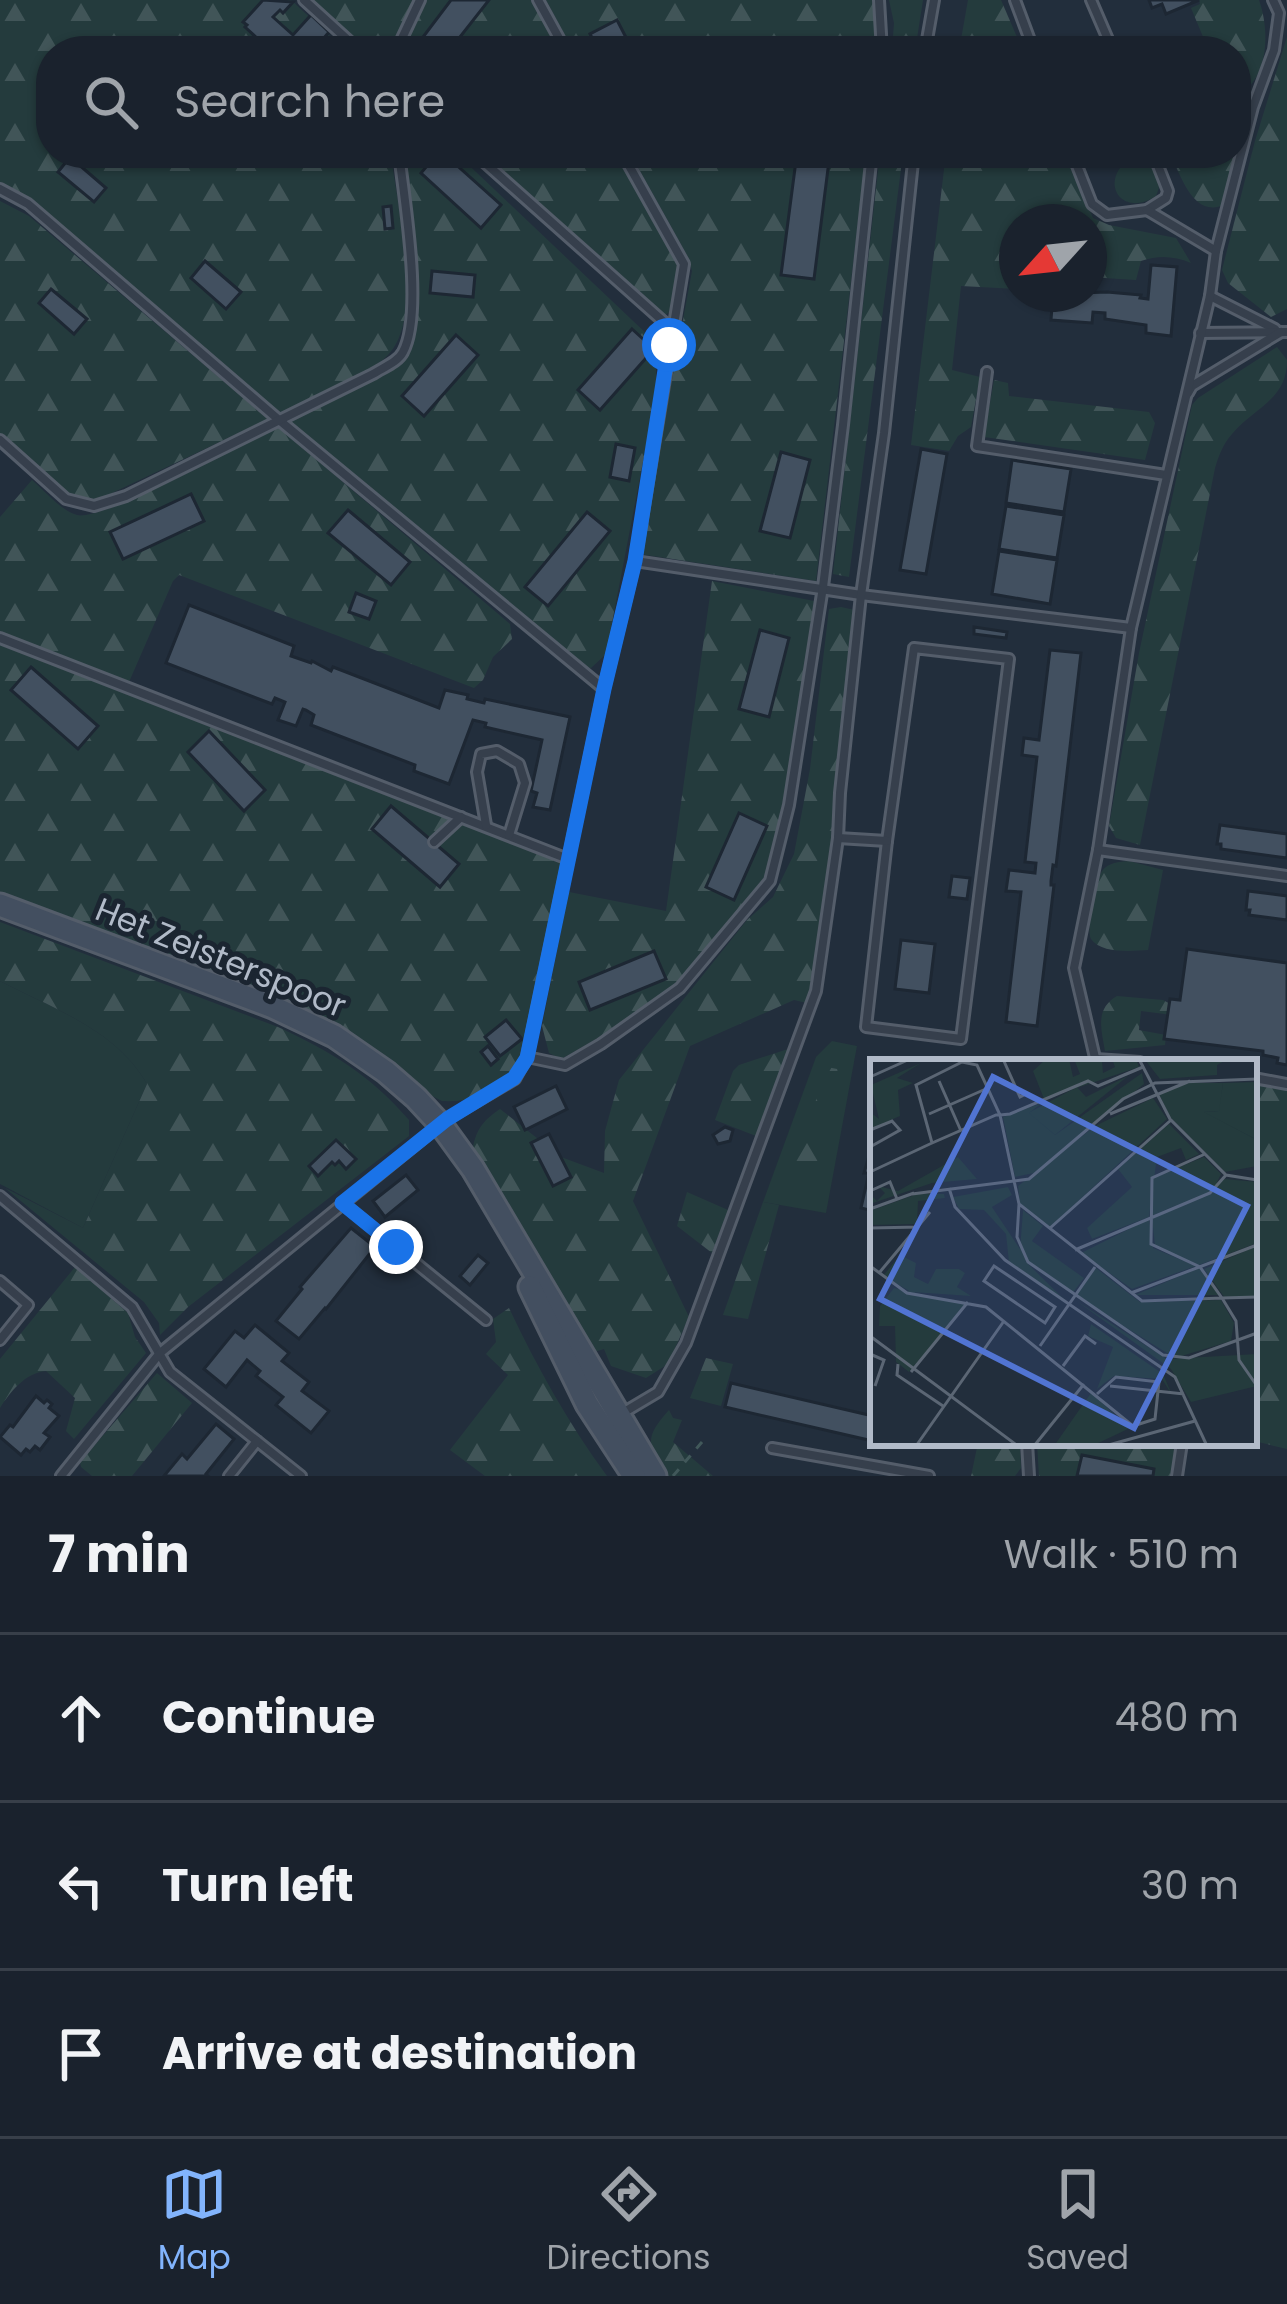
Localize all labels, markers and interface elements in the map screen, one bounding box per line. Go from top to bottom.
search box [36,36,1251,168]
icon: search [78,69,144,135]
text: Search here [174,70,445,133]
north arrow [999,204,1107,312]
route start [642,318,696,372]
street label: Het Zeisterspoor [88,886,353,1029]
inset map [870,1059,1257,1446]
route end [369,1220,423,1274]
text: 7 min [48,1518,190,1590]
text: Walk · 510 m [1004,1527,1239,1582]
icon: ahead [48,1685,114,1751]
text: Continue [162,1686,375,1749]
text: 480 m [1115,1690,1239,1745]
icon: left [48,1853,114,1919]
text: Turn left [162,1854,354,1917]
text: 30 m [1141,1858,1239,1913]
icon: arrive [48,2021,114,2087]
text: Arrive at destination [162,2022,637,2085]
tab: Map [158,2161,231,2283]
tab: Directions [547,2161,710,2283]
tab: Saved [1026,2161,1129,2283]

